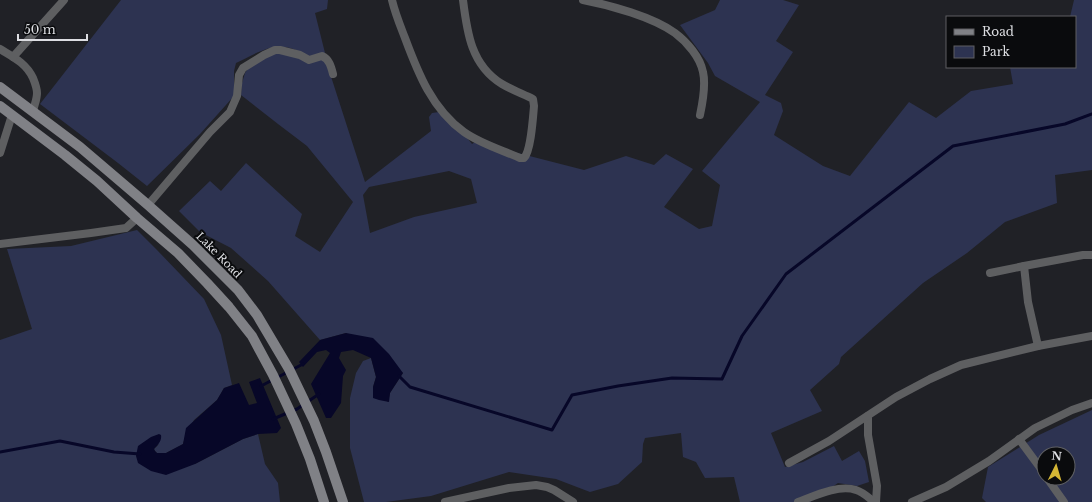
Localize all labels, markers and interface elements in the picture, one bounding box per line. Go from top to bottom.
scale bar [18,16,87,42]
legend [946,16,1076,68]
text: 50 m [24,22,56,37]
text: Road [982,24,1014,39]
text: Park [982,44,1010,59]
street label: Lake Road [193,229,245,281]
north arrow [1036,446,1076,486]
text: N [1051,449,1063,464]

